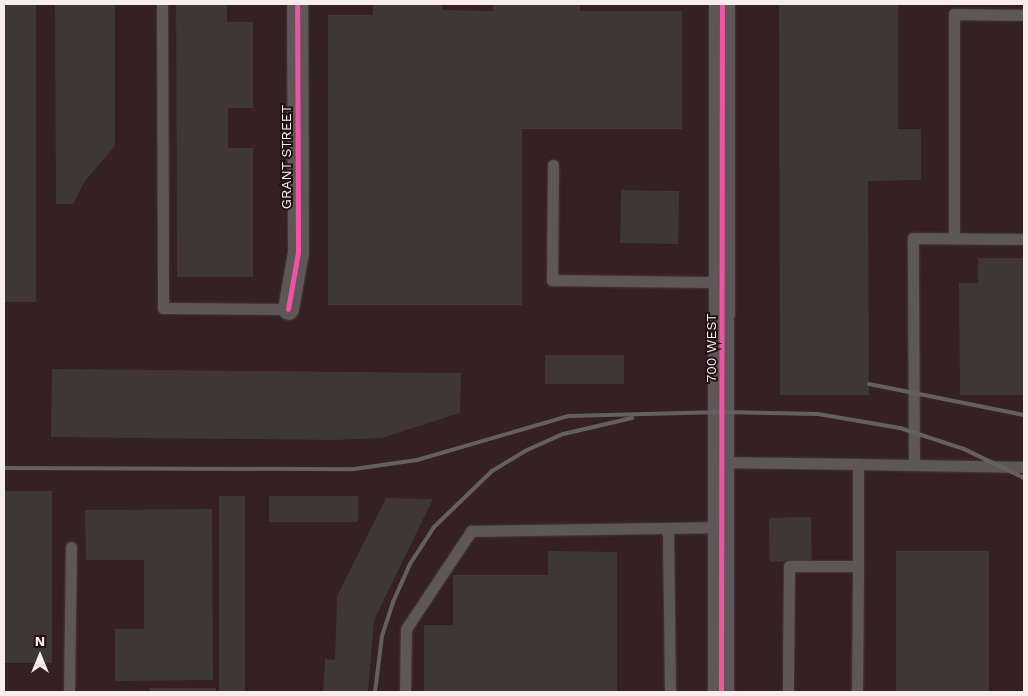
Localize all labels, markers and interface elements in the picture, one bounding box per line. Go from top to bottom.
street label: GRANT STREET [278,105,294,209]
street label: 700 WEST [703,313,719,383]
north arrow [15,631,65,681]
text: N [35,633,45,649]

